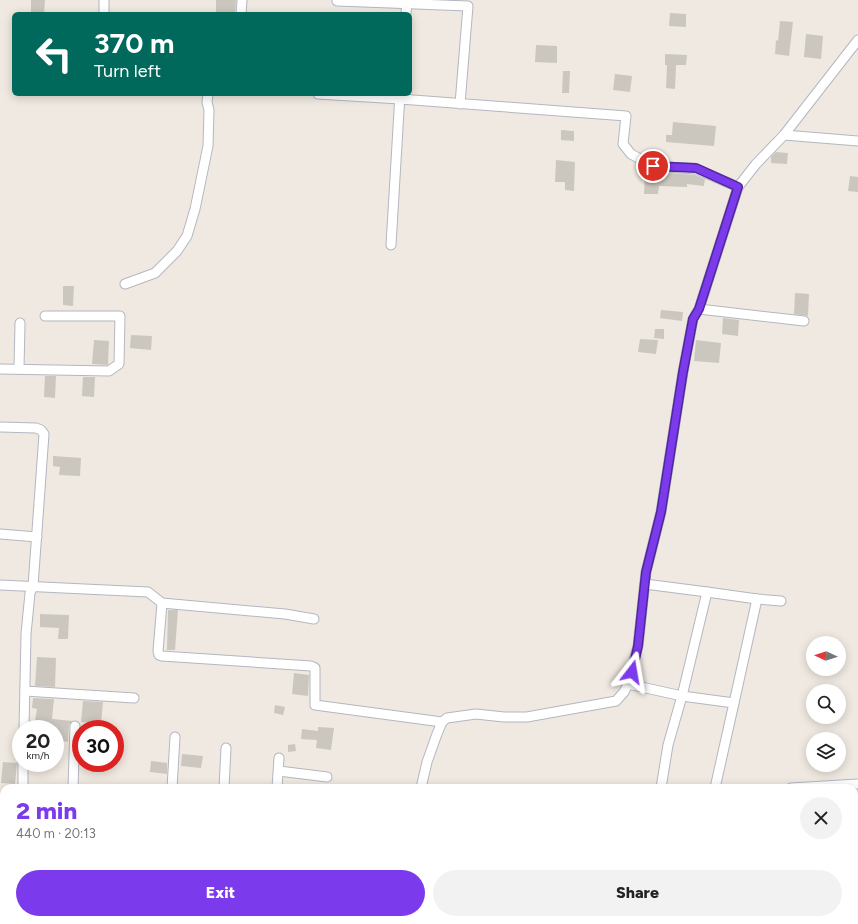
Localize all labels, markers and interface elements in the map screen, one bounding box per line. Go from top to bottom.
text: 370 m [94,26,174,60]
icon: left [28,28,80,80]
text: Turn left [94,60,161,82]
pin [636,149,670,183]
icon: arrive [642,155,664,177]
north arrow [806,636,846,676]
map controls [806,636,846,772]
position arrow [611,651,653,693]
button: search [806,684,846,724]
speed limit sign: 30 [72,720,124,772]
text: 20 [26,729,50,753]
button: layers [806,732,846,772]
text: km/h [27,749,49,762]
text: 2 min [16,796,77,825]
button: close [800,797,842,839]
text: 440 m · 20:13 [16,826,96,841]
button: Exit [16,870,425,916]
button: Share [433,870,842,916]

